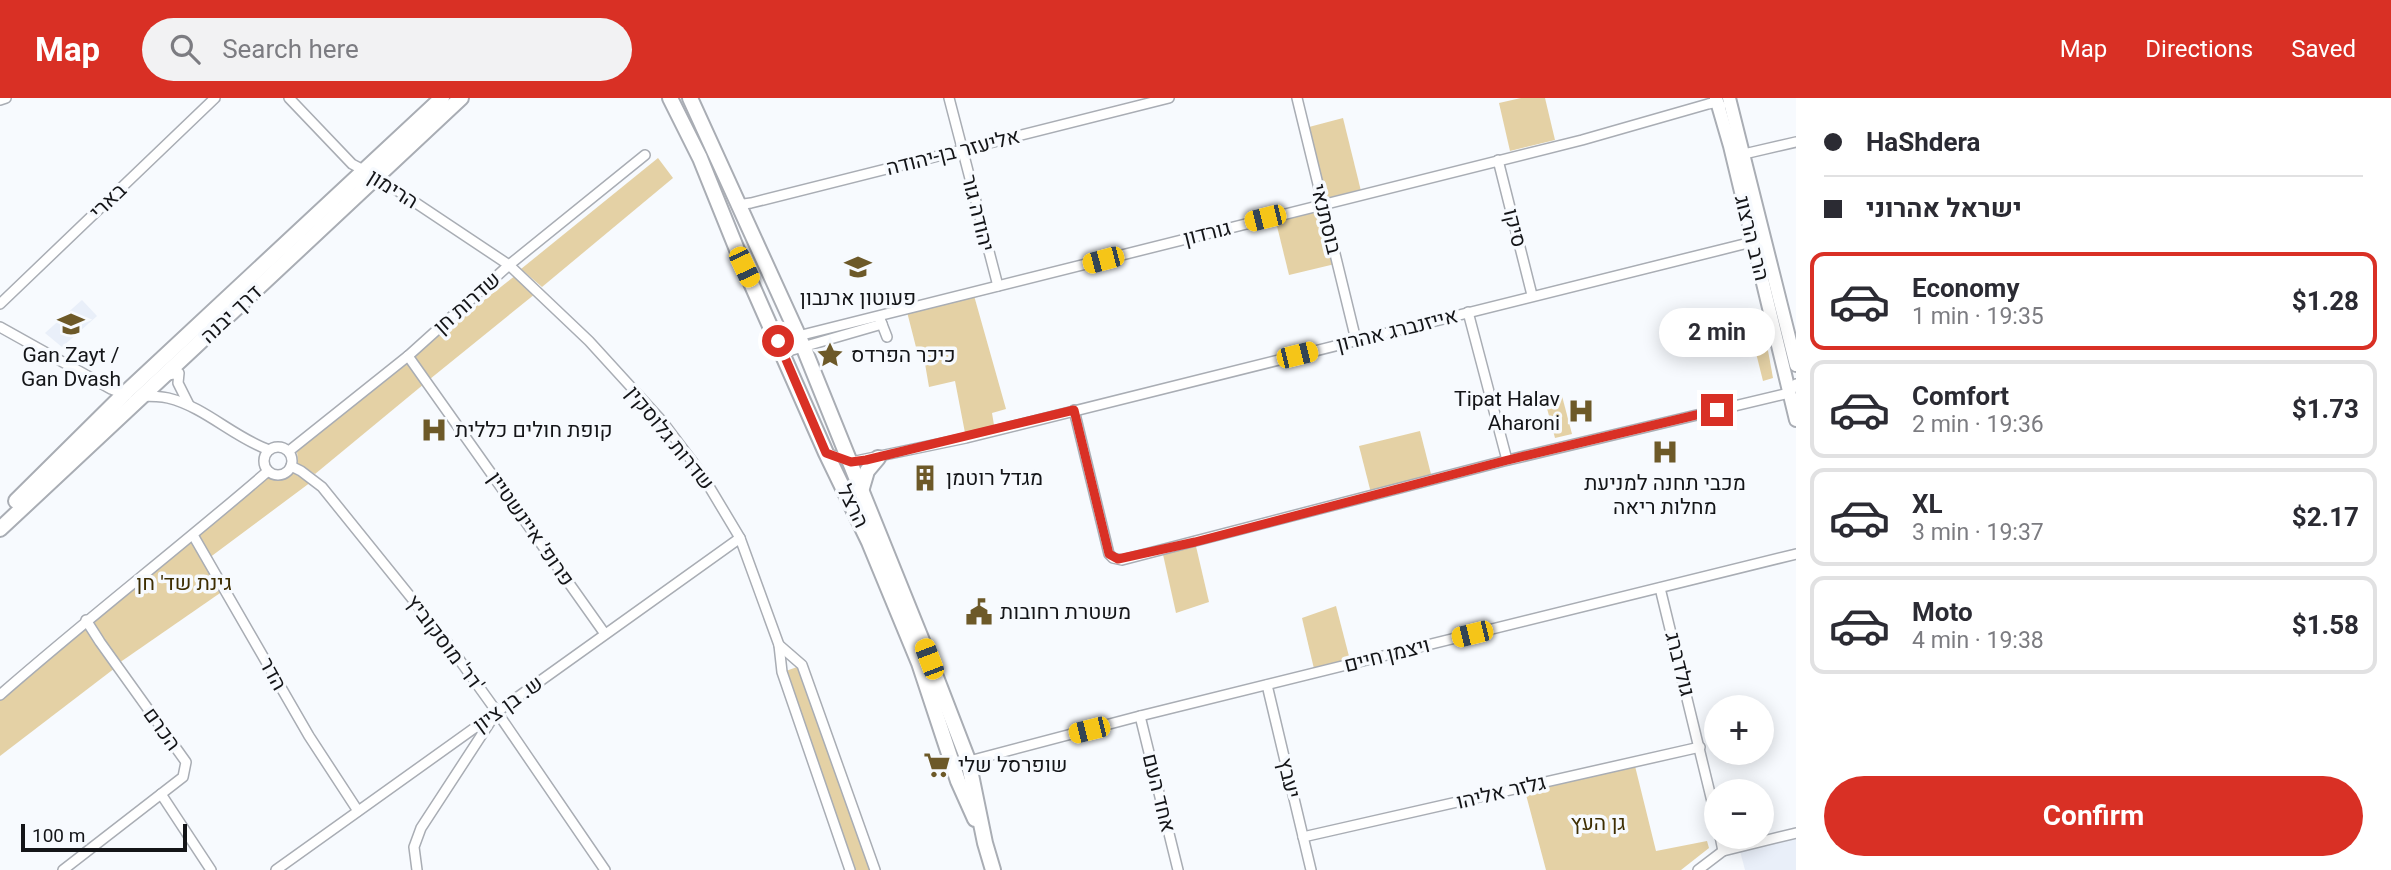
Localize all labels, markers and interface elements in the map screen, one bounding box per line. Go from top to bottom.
search box [142,18,632,81]
text: Map [35,30,100,69]
icon: search [166,30,204,68]
text: Search here [222,34,359,64]
text: Map [2060,35,2107,63]
text: Directions [2145,35,2253,63]
text: Saved [2291,35,2356,63]
street label: אליעזר בן-יהודה [884,124,1022,180]
text: HaShdera [1866,127,1981,157]
street label: הרימון [364,164,422,214]
street label: יהודה גור [957,172,999,254]
street label: בארי [85,178,131,224]
street label: בוסתנאי [1306,182,1346,256]
street label: הרב הרצוג [1730,193,1774,283]
text: ישראל אהרוני [1866,193,2022,223]
car [1243,203,1288,233]
street label: סיקו [1499,206,1531,250]
street label: גורדון [1181,216,1233,250]
car [726,244,763,290]
car [1080,244,1127,276]
school or university icon: פעוטון ארנבון [843,252,873,282]
street label: שדרות חן [429,267,505,339]
icon: car [1828,270,1891,333]
text: Economy [1912,273,2019,303]
street label: דרך יבנה [196,280,266,348]
place label: פעוטון ארנבון [800,286,916,310]
text: $1.28 [2292,286,2359,316]
street label: אייזנברג אהרון [1334,303,1460,357]
text: 1 min · 19:35 [1912,303,2044,330]
callout: 2 min [1659,308,1775,358]
school or university icon: Gan Zayt / Gan Dvash [56,309,86,339]
text: 2 min [1688,319,1746,346]
route start [762,325,794,357]
place icon: כיכר הפרדס [815,340,845,370]
car [1275,340,1320,370]
place label: Gan Zayt / Gan Dvash [21,343,121,391]
place label: כיכר הפרדס [851,343,956,367]
icon: car [1828,378,1891,441]
street label: שדרות גלוסקין [621,381,719,495]
text: Comfort [1912,381,2009,411]
place label: Tipat Halav Aharoni [1454,387,1560,435]
route end [1701,394,1733,426]
text: $1.73 [2292,394,2359,424]
hospital icon: Tipat Halav Aharoni [1566,396,1596,426]
text: 2 min · 19:36 [1912,411,2044,438]
hospital icon: קופת חולים כללית [419,415,449,445]
place label: קופת חולים כללית [455,418,613,442]
hospital icon: מכבי תחנה למניעת מחלות ריאה [1650,437,1680,467]
building icon: מגדל רוטמן [910,463,940,493]
place label: מגדל רוטמן [946,466,1043,490]
street label: פרופ׳ איינשטיין [483,467,579,591]
place label: מכבי תחנה למניעת מחלות ריאה [1584,471,1746,519]
street label: הרצל [832,481,874,531]
icon: car [1828,486,1891,549]
text: XL [1912,489,1943,519]
text: $2.17 [2292,502,2359,532]
text: 3 min · 19:37 [1912,519,2044,546]
park label: גינת שד' חן [136,571,232,595]
street label: דר' מוסקוביץ' [401,590,489,696]
icon: car [1828,594,1891,657]
public building icon: משטרת רחובות [964,597,994,627]
text: Moto [1912,597,1973,627]
place label: משטרת רחובות [1000,600,1131,624]
text: $1.58 [2292,610,2359,640]
car [1450,619,1495,649]
text: 4 min · 19:38 [1912,627,2044,654]
street label: גולדברג [1660,629,1700,699]
street label: ויצמן חיים [1342,633,1432,677]
car [912,636,947,682]
street label: הדר [254,653,292,695]
street label: ש. בן ציון [469,671,547,737]
map controls [1704,695,1774,849]
button: + [1704,695,1774,765]
street label: הכרם [138,703,186,755]
car [1067,715,1112,745]
supermarket icon: שופרסל שלי [922,750,952,780]
street label: אחד העם [1138,751,1180,835]
place label: שופרסל שלי [958,753,1068,777]
street label: יעבץ [1273,755,1305,801]
street label: גלזר אליהו [1454,770,1548,814]
button: Confirm [1824,776,2363,856]
button: − [1704,779,1774,849]
park label: גן העץ [1570,811,1626,835]
scale bar [21,821,187,853]
text: 100 m [32,824,85,847]

